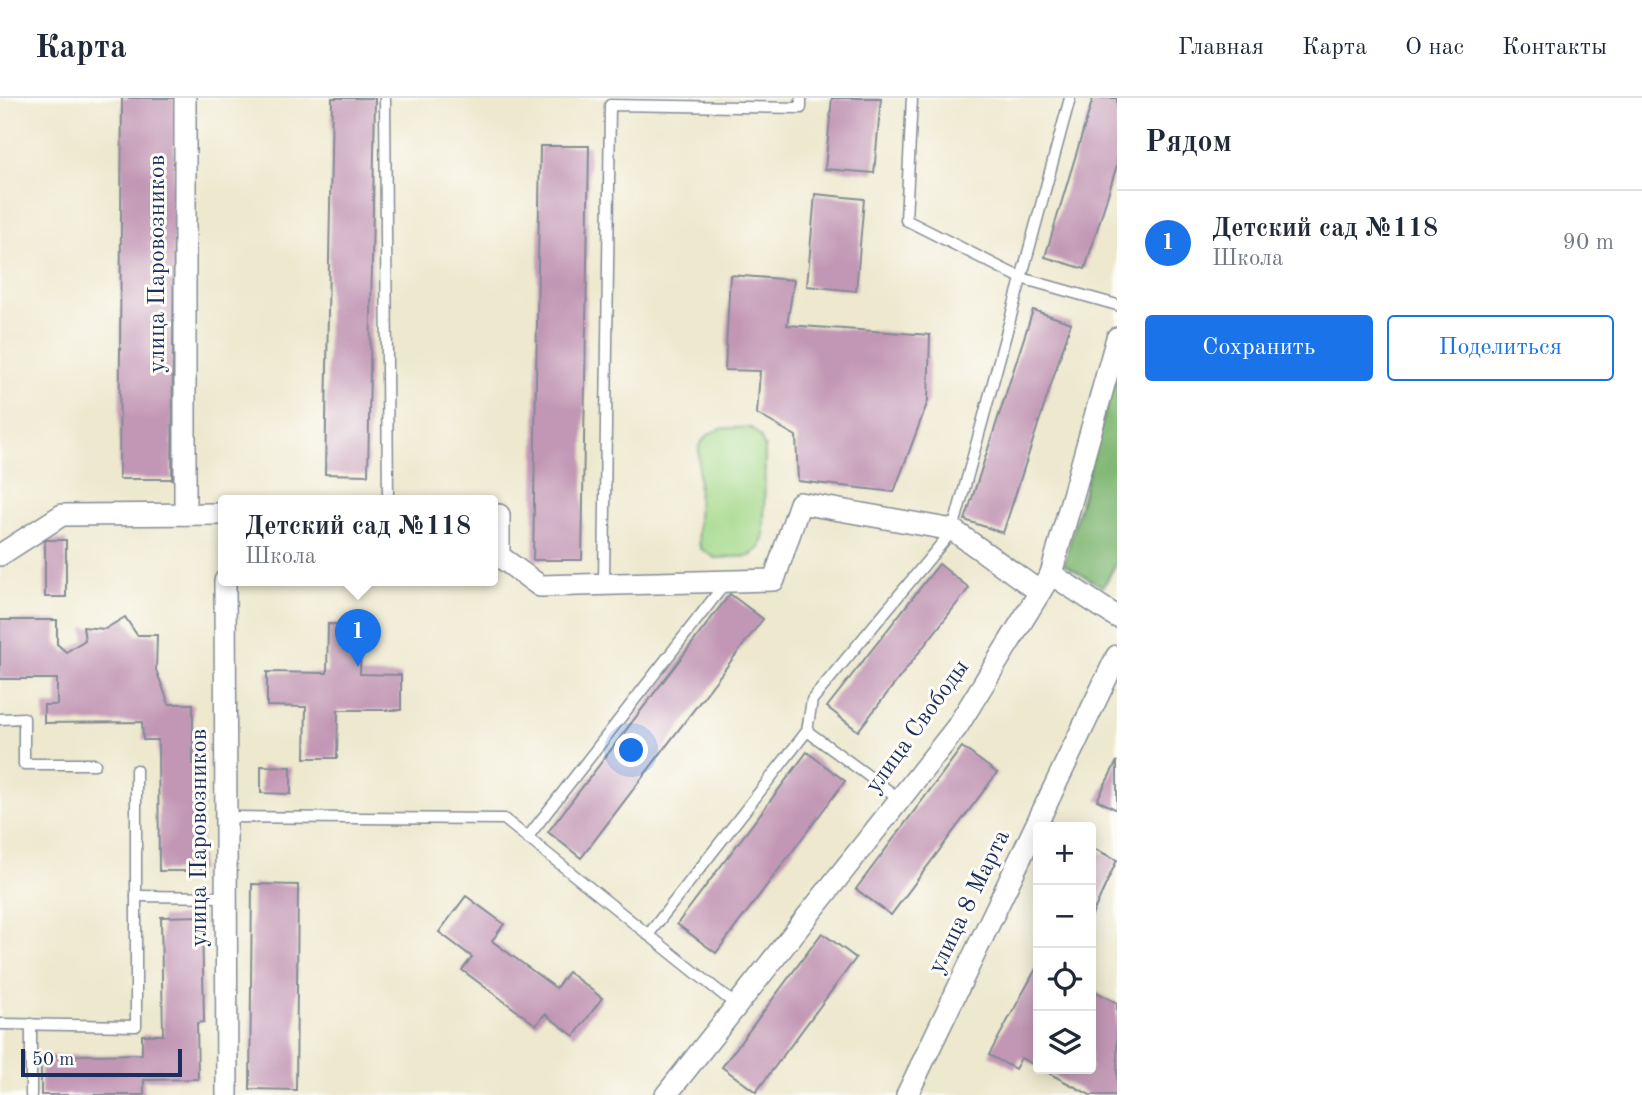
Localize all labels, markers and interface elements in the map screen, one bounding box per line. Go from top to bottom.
text: Карта [35,32,127,65]
text: Главная [1178,36,1264,60]
text: Карта [1302,36,1367,60]
text: О нас [1405,36,1464,60]
text: Контакты [1502,36,1607,60]
text: Рядом [1145,128,1232,158]
street label: улица Паровозников [146,155,170,373]
text: Детский сад №118 [1212,216,1438,242]
text: 1 [1161,231,1175,254]
text: 90 m [1563,231,1614,254]
text: Школа [1212,247,1283,270]
button: Сохранить [1145,315,1373,381]
button: Поделиться [1387,315,1614,381]
popup [218,495,498,586]
text: Детский сад №118 [245,514,471,540]
text: Школа [245,545,316,568]
pin: 1 [335,609,381,667]
street label: улица Свободы [862,656,974,798]
street label: улица Паровозников [188,729,212,947]
your location [614,733,648,767]
map controls [1033,822,1096,1074]
button: + [1033,822,1096,885]
street label: улица 8 Марта [925,826,1015,978]
button: − [1033,885,1096,948]
button: locate [1033,948,1096,1011]
button: layers [1033,1011,1096,1074]
scale bar [21,1046,182,1078]
text: 50 m [32,1051,74,1070]

